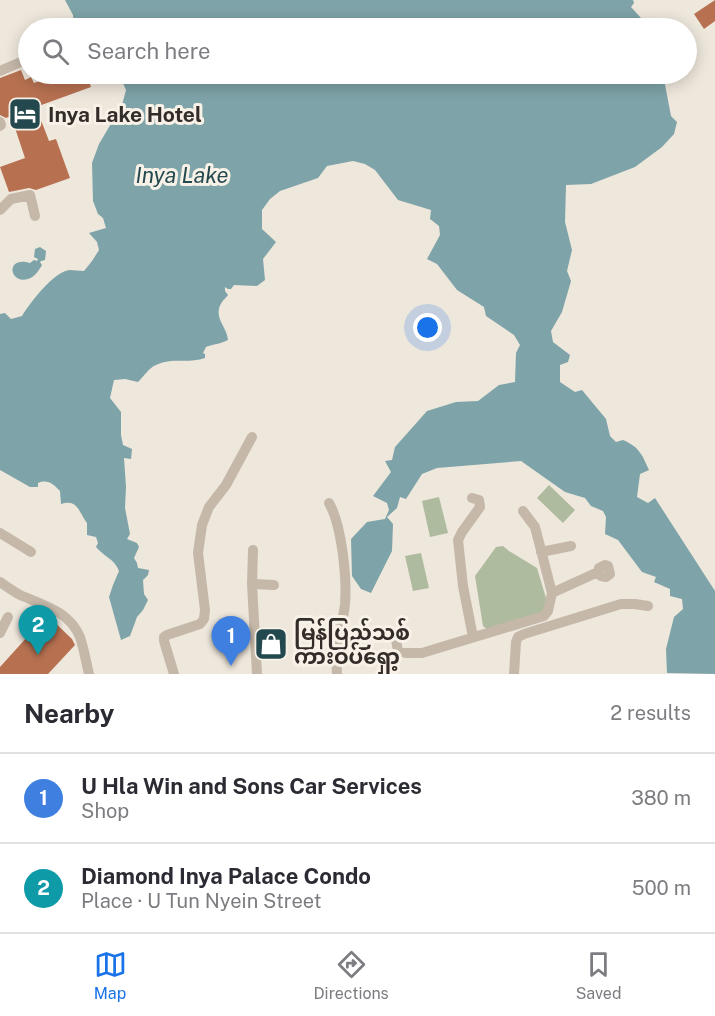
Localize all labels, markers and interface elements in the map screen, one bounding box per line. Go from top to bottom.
search box [18,18,697,84]
icon: search [39,35,72,68]
text: Search here [87,38,211,64]
hotel icon: Inya Lake Hotel [7,96,43,132]
place label: Inya Lake Hotel [48,102,202,127]
water label: Inya Lake [135,162,229,188]
your location [413,313,442,342]
pin: 2 [18,606,57,655]
pin: 1 [212,616,250,666]
place label: မြန်ပြည်သစ် ကားဝပ်ရှော့ [294,617,410,674]
shop icon: မြန်ပြည်သစ် ကားဝပ်ရှော့ [253,626,289,662]
text: Nearby [24,698,114,729]
text: 2 results [610,701,691,725]
text: U Hla Win and Sons Car Services [81,773,422,799]
text: 1 [39,786,48,810]
text: 380 m [631,786,691,810]
text: Shop [81,799,129,823]
text: Diamond Inya Palace Condo [81,863,371,889]
text: 2 [37,876,50,900]
text: 500 m [632,876,691,900]
text: Place · U Tun Nyein Street [81,889,322,913]
tab: Map [94,948,127,1003]
tab: Directions [314,948,389,1003]
tab: Saved [576,948,621,1003]

